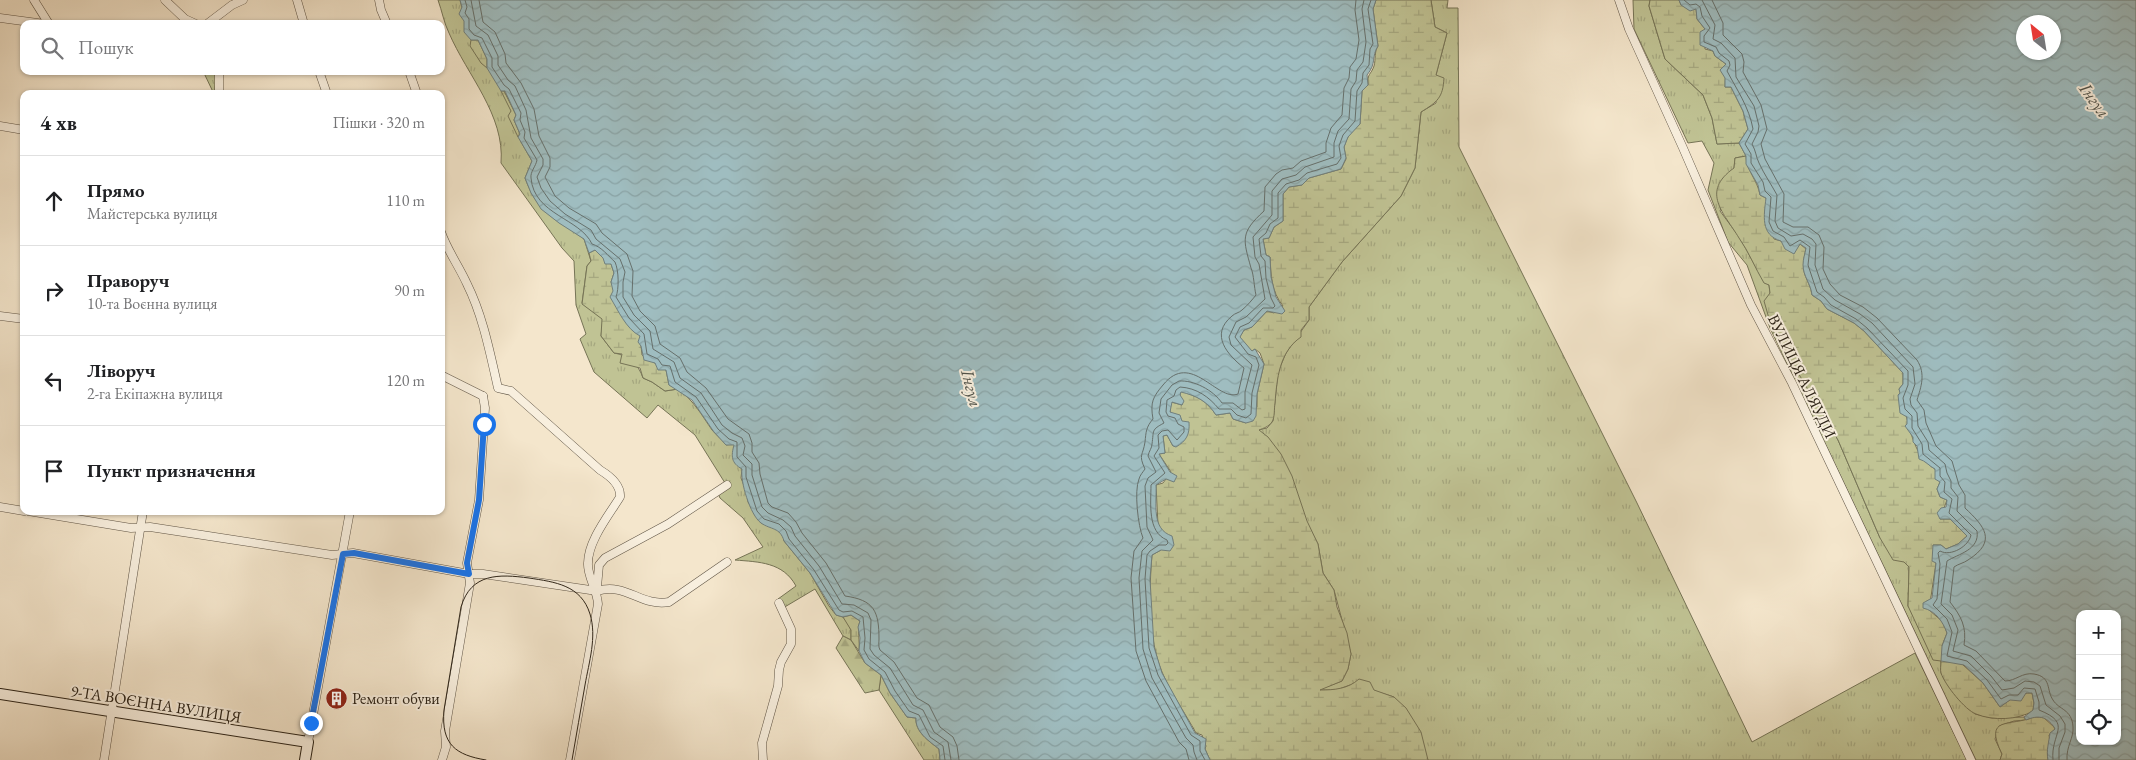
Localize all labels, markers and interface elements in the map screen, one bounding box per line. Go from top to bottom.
north arrow [2016,15,2061,60]
search box [20,20,445,75]
icon: search [38,34,66,62]
text: Пошук [78,35,134,60]
water label: Інгул [2073,77,2115,123]
text: 4 хв [40,109,77,136]
text: Пішки · 320 m [332,112,425,133]
text: Прямо [87,178,145,203]
icon: ahead [40,187,68,215]
text: 110 m [386,190,425,211]
text: Майстерська вулиця [87,203,218,224]
text: Праворуч [87,268,169,293]
icon: right [40,277,68,305]
text: 90 m [394,280,425,301]
text: 10-та Воєнна вулиця [87,293,217,314]
street label: ВУЛИЦЯ АЛЯУДИ [1763,311,1841,441]
text: Ліворуч [87,358,155,383]
water label: Інгул [955,366,988,409]
icon: left [40,367,68,395]
text: 120 m [386,370,425,391]
text: 2-га Екіпажна вулиця [87,383,223,404]
route start [473,413,496,436]
icon: arrive [40,457,68,485]
text: Пункт призначення [87,458,256,483]
map controls [2076,610,2121,745]
button: + [2076,610,2121,655]
button: − [2076,655,2121,700]
street label: 9-ТА ВОЄННА ВУЛИЦЯ [69,680,243,728]
building icon: Ремонт обуви [324,686,348,710]
place label: Ремонт обуви [352,688,440,709]
button: locate [2076,700,2121,745]
route end [300,712,323,735]

